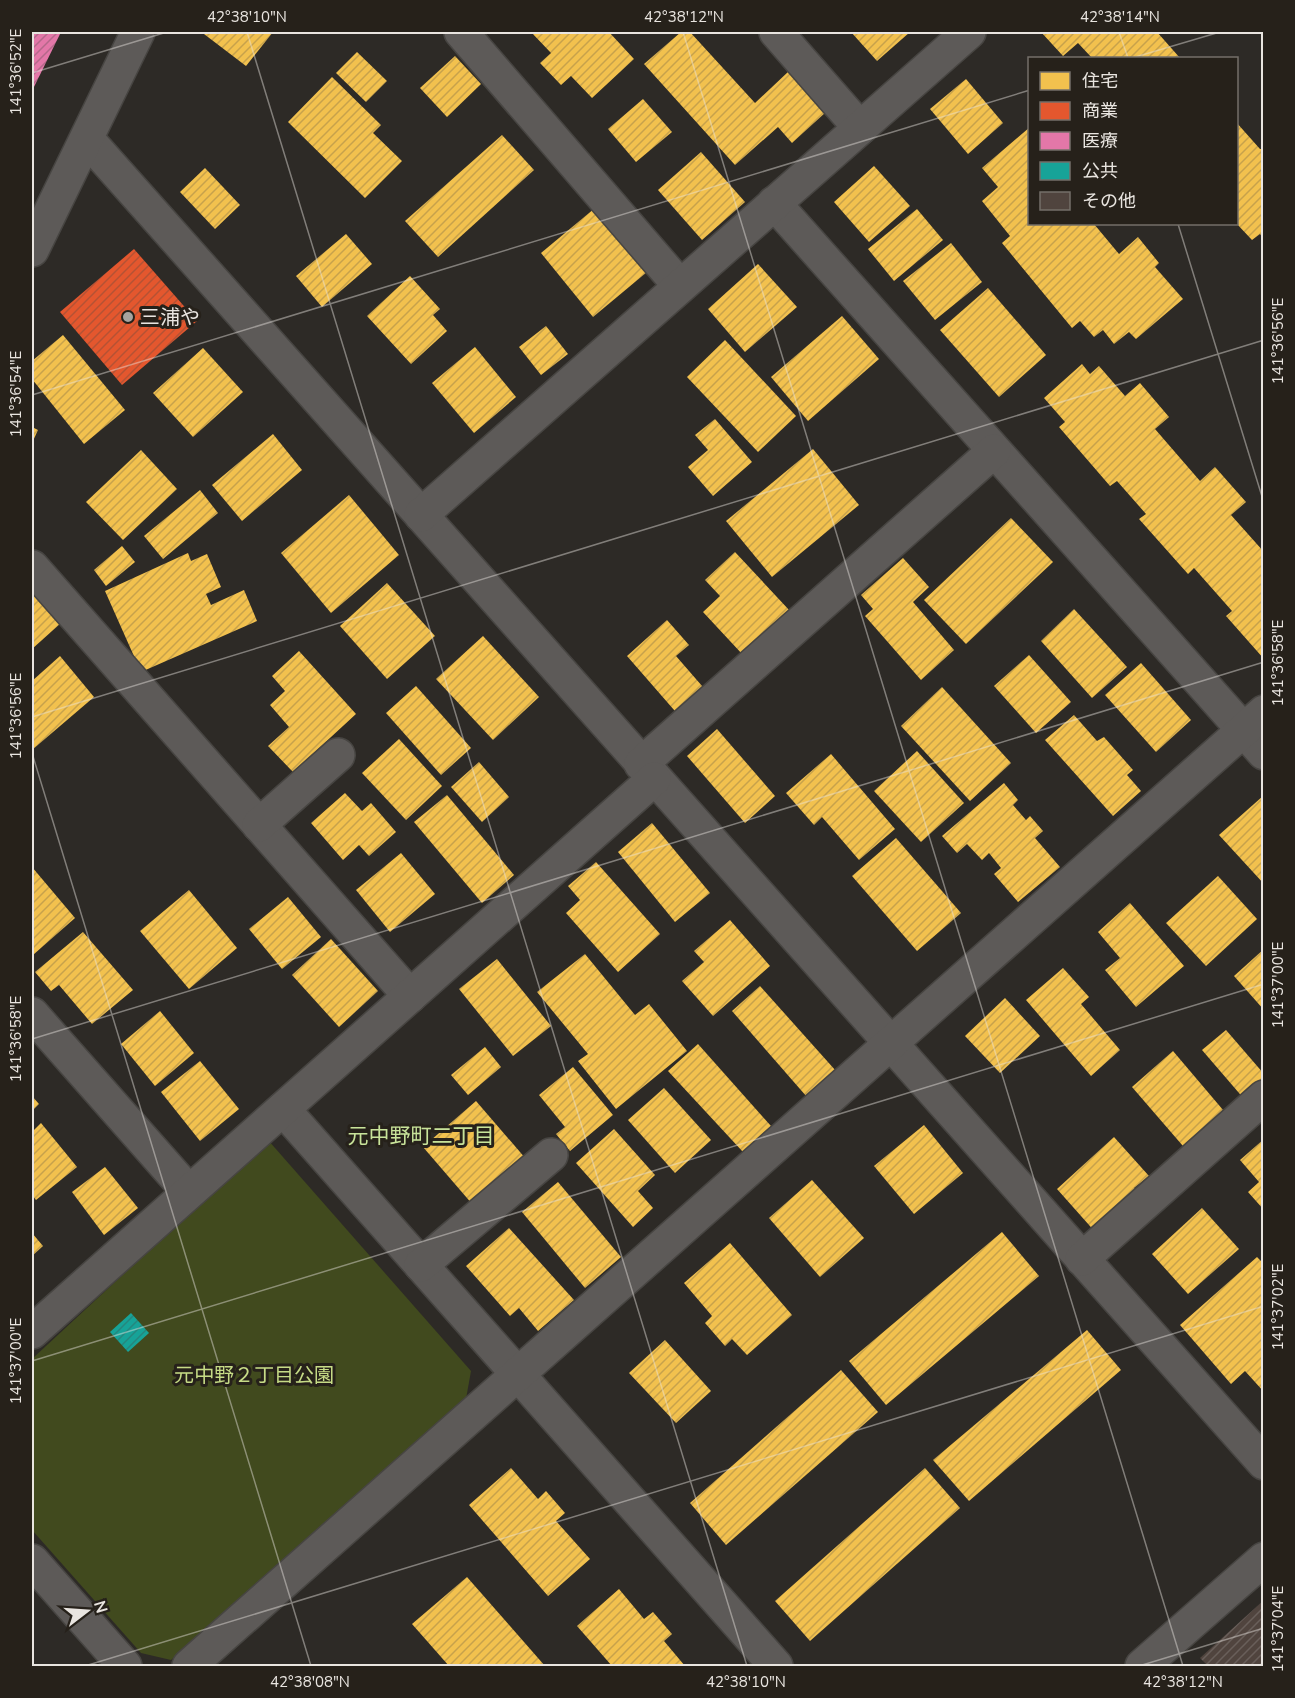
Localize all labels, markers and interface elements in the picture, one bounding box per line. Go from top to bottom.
text: 42°38'10"N [207,7,287,27]
text: 42°38'12"N [644,7,724,27]
text: 42°38'14"N [1080,7,1160,27]
text: 141°36'52"E [6,29,26,115]
legend [1028,57,1238,225]
text: 住宅 [1082,69,1118,93]
text: 商業 [1082,99,1118,123]
text: 医療 [1082,129,1118,153]
text: 公共 [1082,159,1118,183]
text: その他 [1082,189,1136,213]
text: 141°36'56"E [1268,298,1288,384]
place label: 三浦や [140,304,200,331]
marker: 三浦や [121,310,135,324]
text: 141°36'54"E [6,351,26,437]
text: 141°36'58"E [1268,620,1288,706]
text: 141°36'56"E [6,673,26,759]
text: 141°37'00"E [1268,942,1288,1028]
text: 141°36'58"E [6,996,26,1082]
district label: 元中野町二丁目 [348,1122,495,1150]
text: 141°37'02"E [1268,1264,1288,1350]
text: 141°37'00"E [6,1318,26,1404]
park label: 元中野２丁目公園 [174,1362,334,1389]
north arrow [57,1581,117,1641]
text: 141°37'04"E [1268,1586,1288,1672]
text: N [88,1598,113,1616]
text: 42°38'08"N [270,1672,350,1692]
text: 42°38'10"N [706,1672,786,1692]
text: 42°38'12"N [1143,1672,1223,1692]

